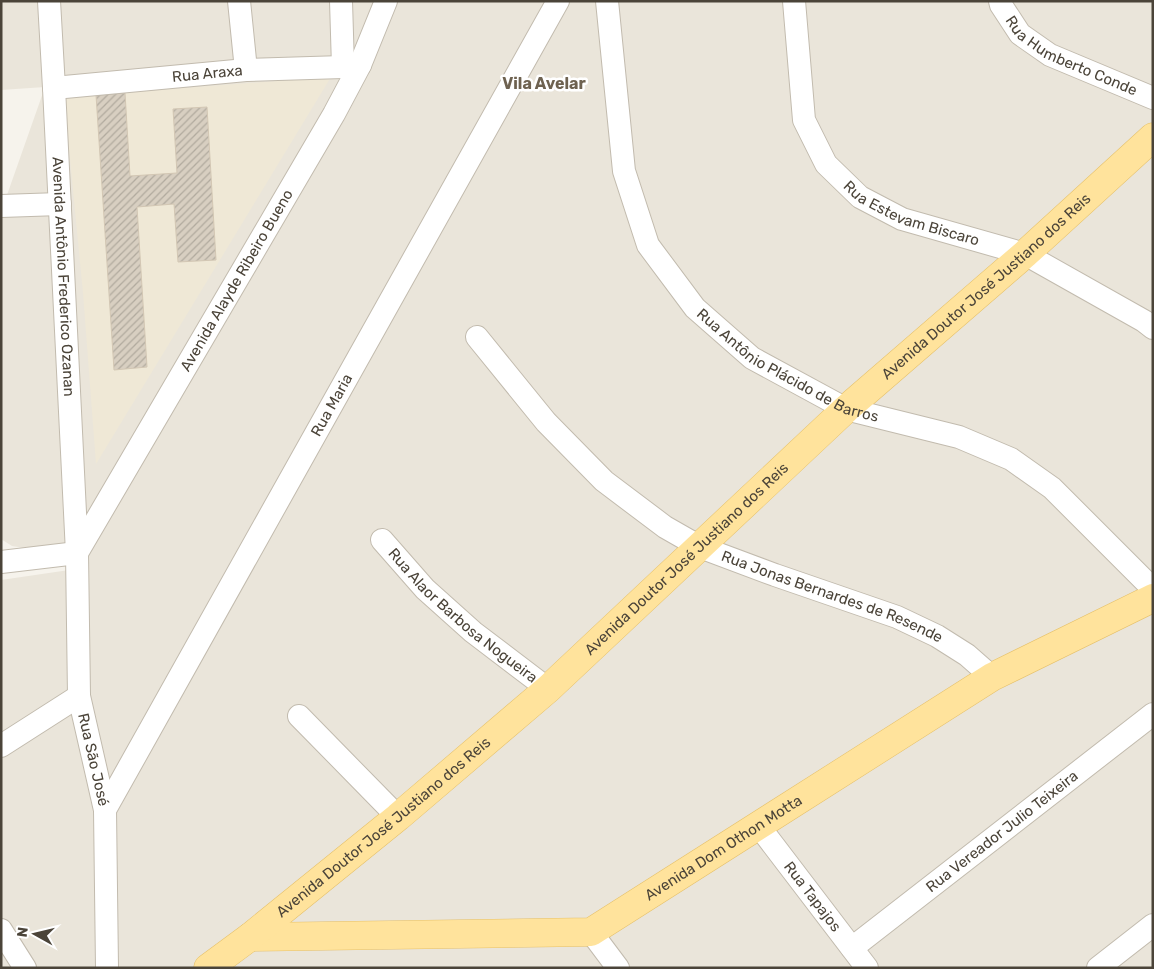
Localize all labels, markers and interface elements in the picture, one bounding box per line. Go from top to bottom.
street label: Rua Humberto Conde [1002,12,1140,99]
street label: Rua Araxa [171,61,243,86]
district label: Vila Avelar [502,74,586,93]
street label: Avenida Antônio Frederico Ozanan [48,156,78,397]
street label: Rua Estevam Biscaro [840,177,981,250]
street label: Avenida Alayde Ribeiro Bueno [176,186,297,374]
street label: Avenida Doutor José Justiano dos Reis [878,189,1095,383]
street label: Rua Antônio Plácido de Barros [693,305,881,426]
street label: Rua Maria [307,371,356,439]
street label: Avenida Doutor José Justiano dos Reis [581,459,792,659]
street label: Rua Alaor Barbosa Nogueira [384,544,541,687]
street label: Rua Jonas Bernardes de Resende [719,547,946,646]
street label: Rua São José [74,711,113,808]
street label: Avenida Doutor José Justiano dos Reis [273,733,494,921]
street label: Rua Vereador Julio Teixeira [922,767,1082,896]
street label: Avenida Dom Othon Motta [642,791,805,904]
street label: Rua Tapajos [780,858,845,936]
north arrow [10,909,60,959]
text: N [14,926,32,938]

